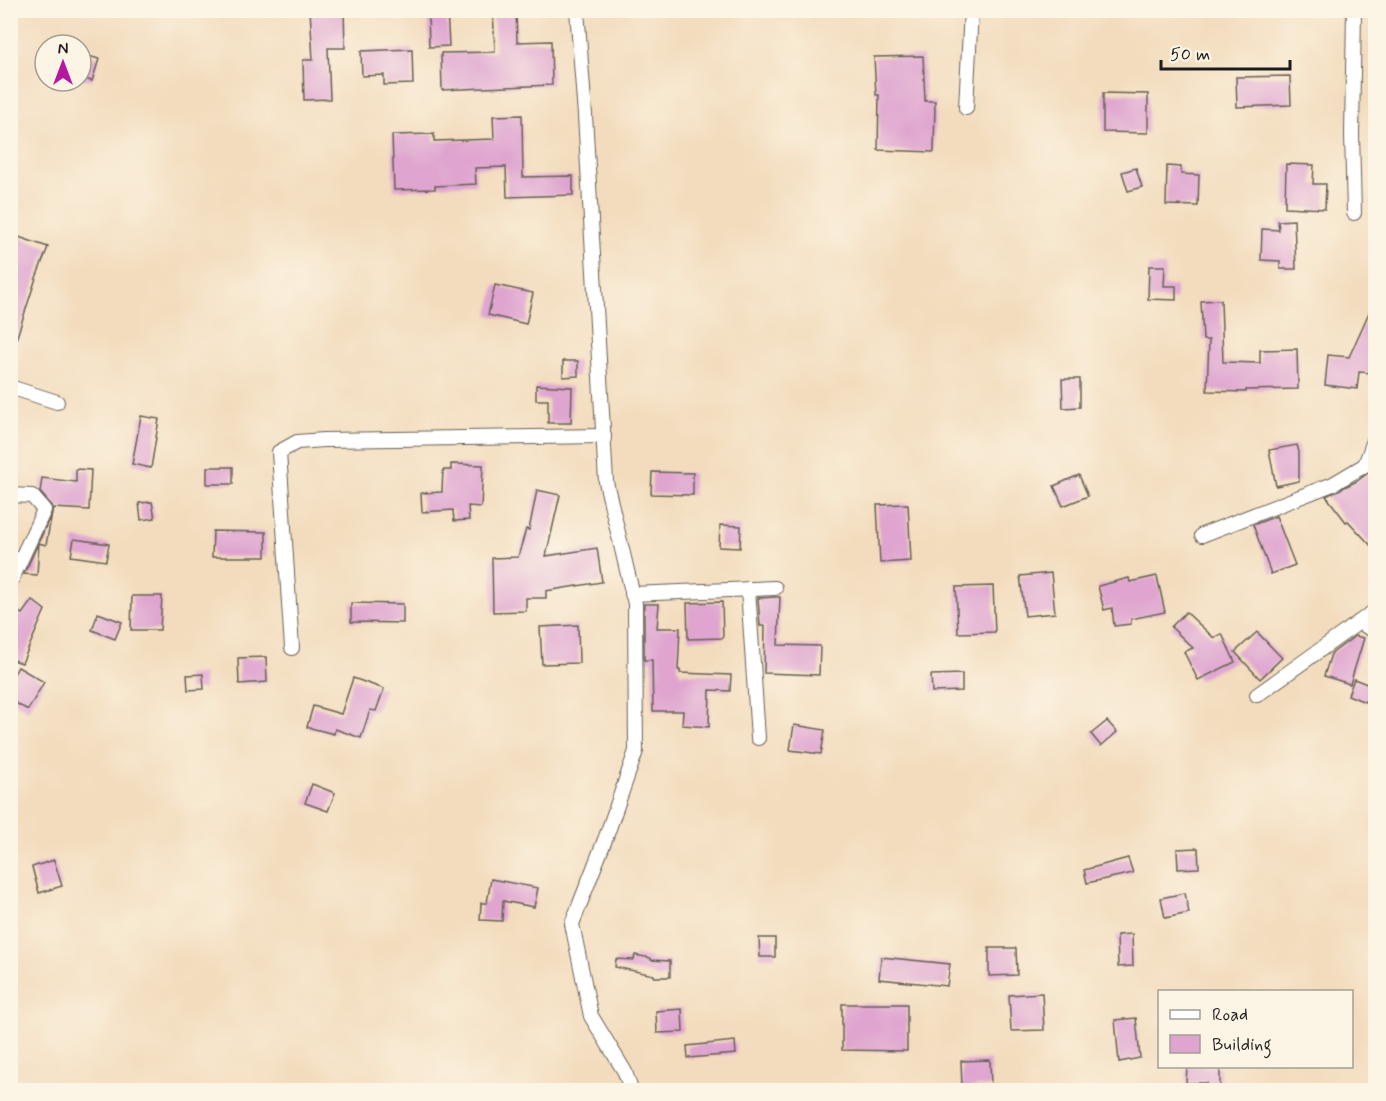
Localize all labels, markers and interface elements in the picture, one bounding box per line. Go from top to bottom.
north arrow [33,33,93,93]
scale bar [1161,33,1290,71]
text: N [58,39,68,60]
text: 50 m [1170,43,1210,67]
legend [1158,990,1353,1068]
text: Road [1212,1003,1248,1027]
text: Building [1212,1033,1272,1059]

